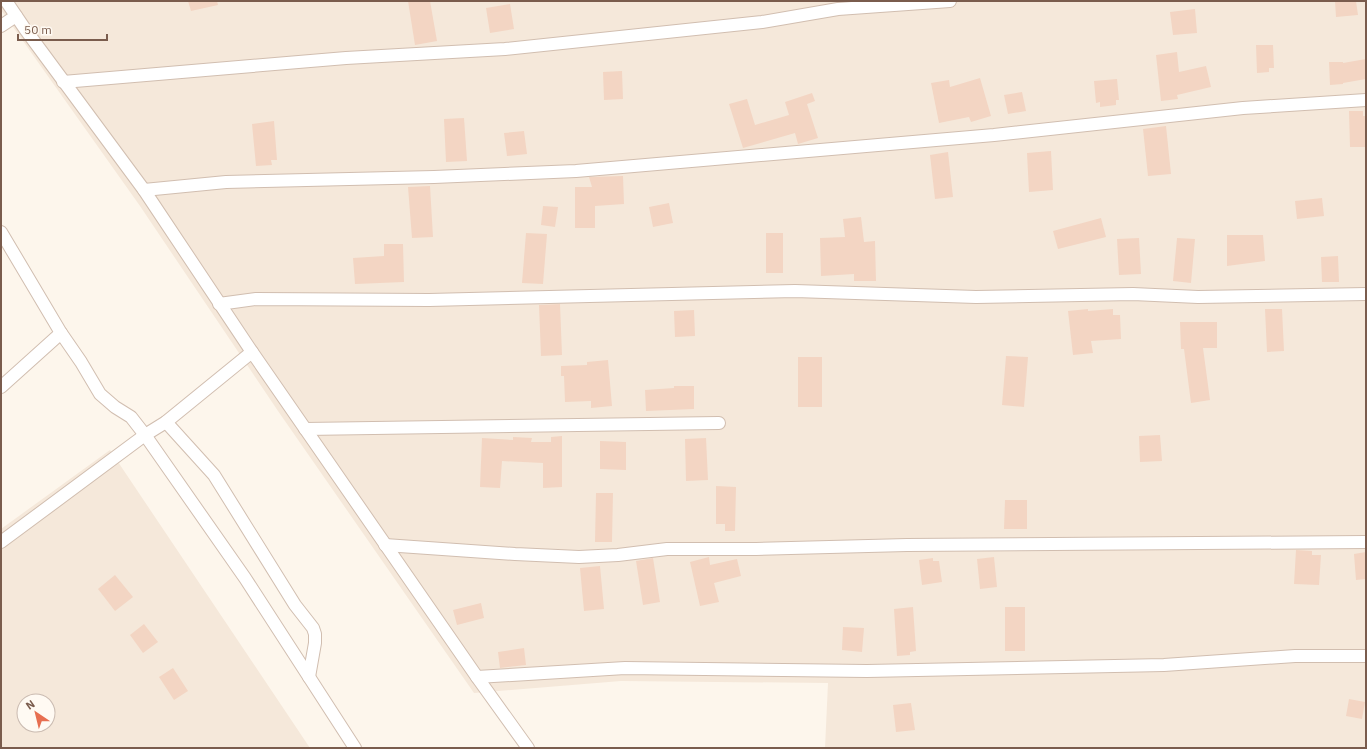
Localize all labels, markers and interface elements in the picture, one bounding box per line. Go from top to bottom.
scale bar [18,16,107,42]
text: 50 m [24,22,52,37]
north arrow [16,693,56,733]
text: N [23,697,38,713]

